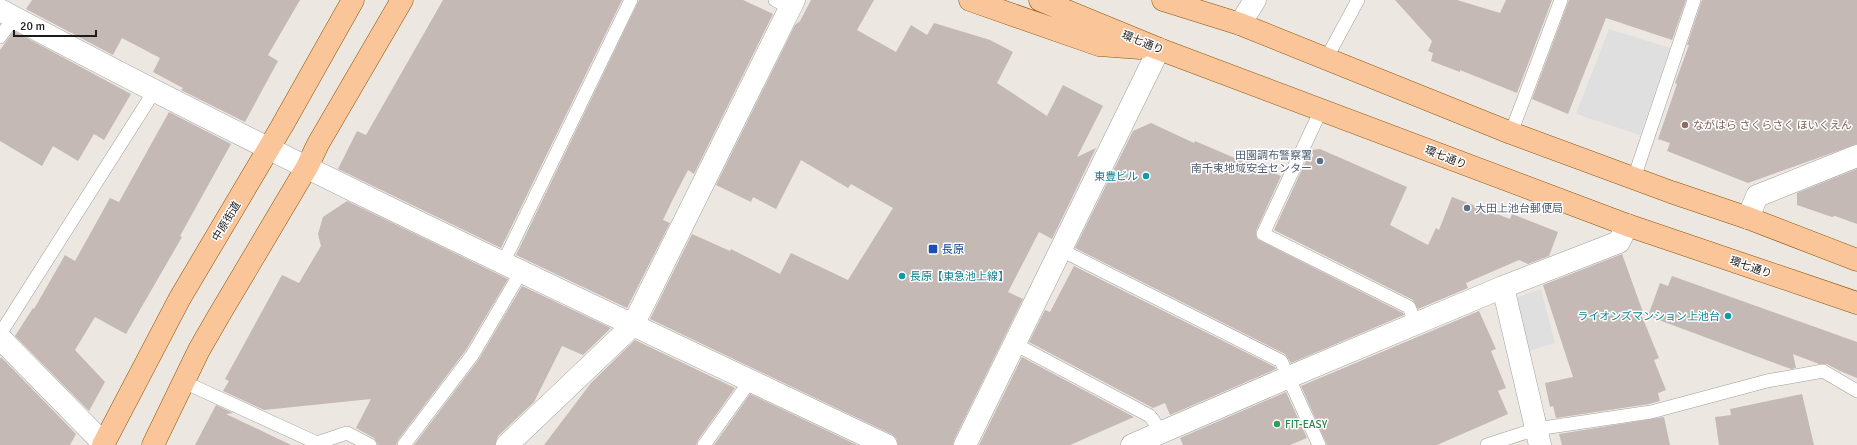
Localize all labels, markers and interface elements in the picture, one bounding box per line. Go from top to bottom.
scale bar [14,12,96,38]
text: 20 m [20,19,45,34]
street label: 環七通り [1120,28,1166,57]
place label: ながはら さくらさく ほいくえん [1693,119,1852,132]
marker: ながはら さくらさく ほいくえん [1680,120,1690,130]
street label: 環七通り [1423,144,1469,171]
place label: 田園調布警察署 南千束地域安全センター [1191,149,1312,175]
marker: 田園調布警察署 南千束地域安全センター [1315,156,1325,166]
place label: 東豊ビル [1094,170,1138,183]
marker: 東豊ビル [1141,171,1151,181]
street label: 中原街道 [210,199,243,243]
place label: 大田上池台郵便局 [1475,202,1563,215]
marker: 大田上池台郵便局 [1462,203,1472,213]
marker: 長原 [927,243,939,255]
place label: 長原 [942,243,964,256]
street label: 環七通り [1728,254,1774,281]
place label: 長原【東急池上線】 [910,270,1009,283]
marker: 長原【東急池上線】 [897,271,907,281]
place label: ライオンズマンション上池台 [1577,310,1720,323]
marker: ライオンズマンション上池台 [1723,311,1733,321]
place label: FIT-EASY [1285,418,1328,431]
marker: FIT-EASY [1272,419,1282,429]

